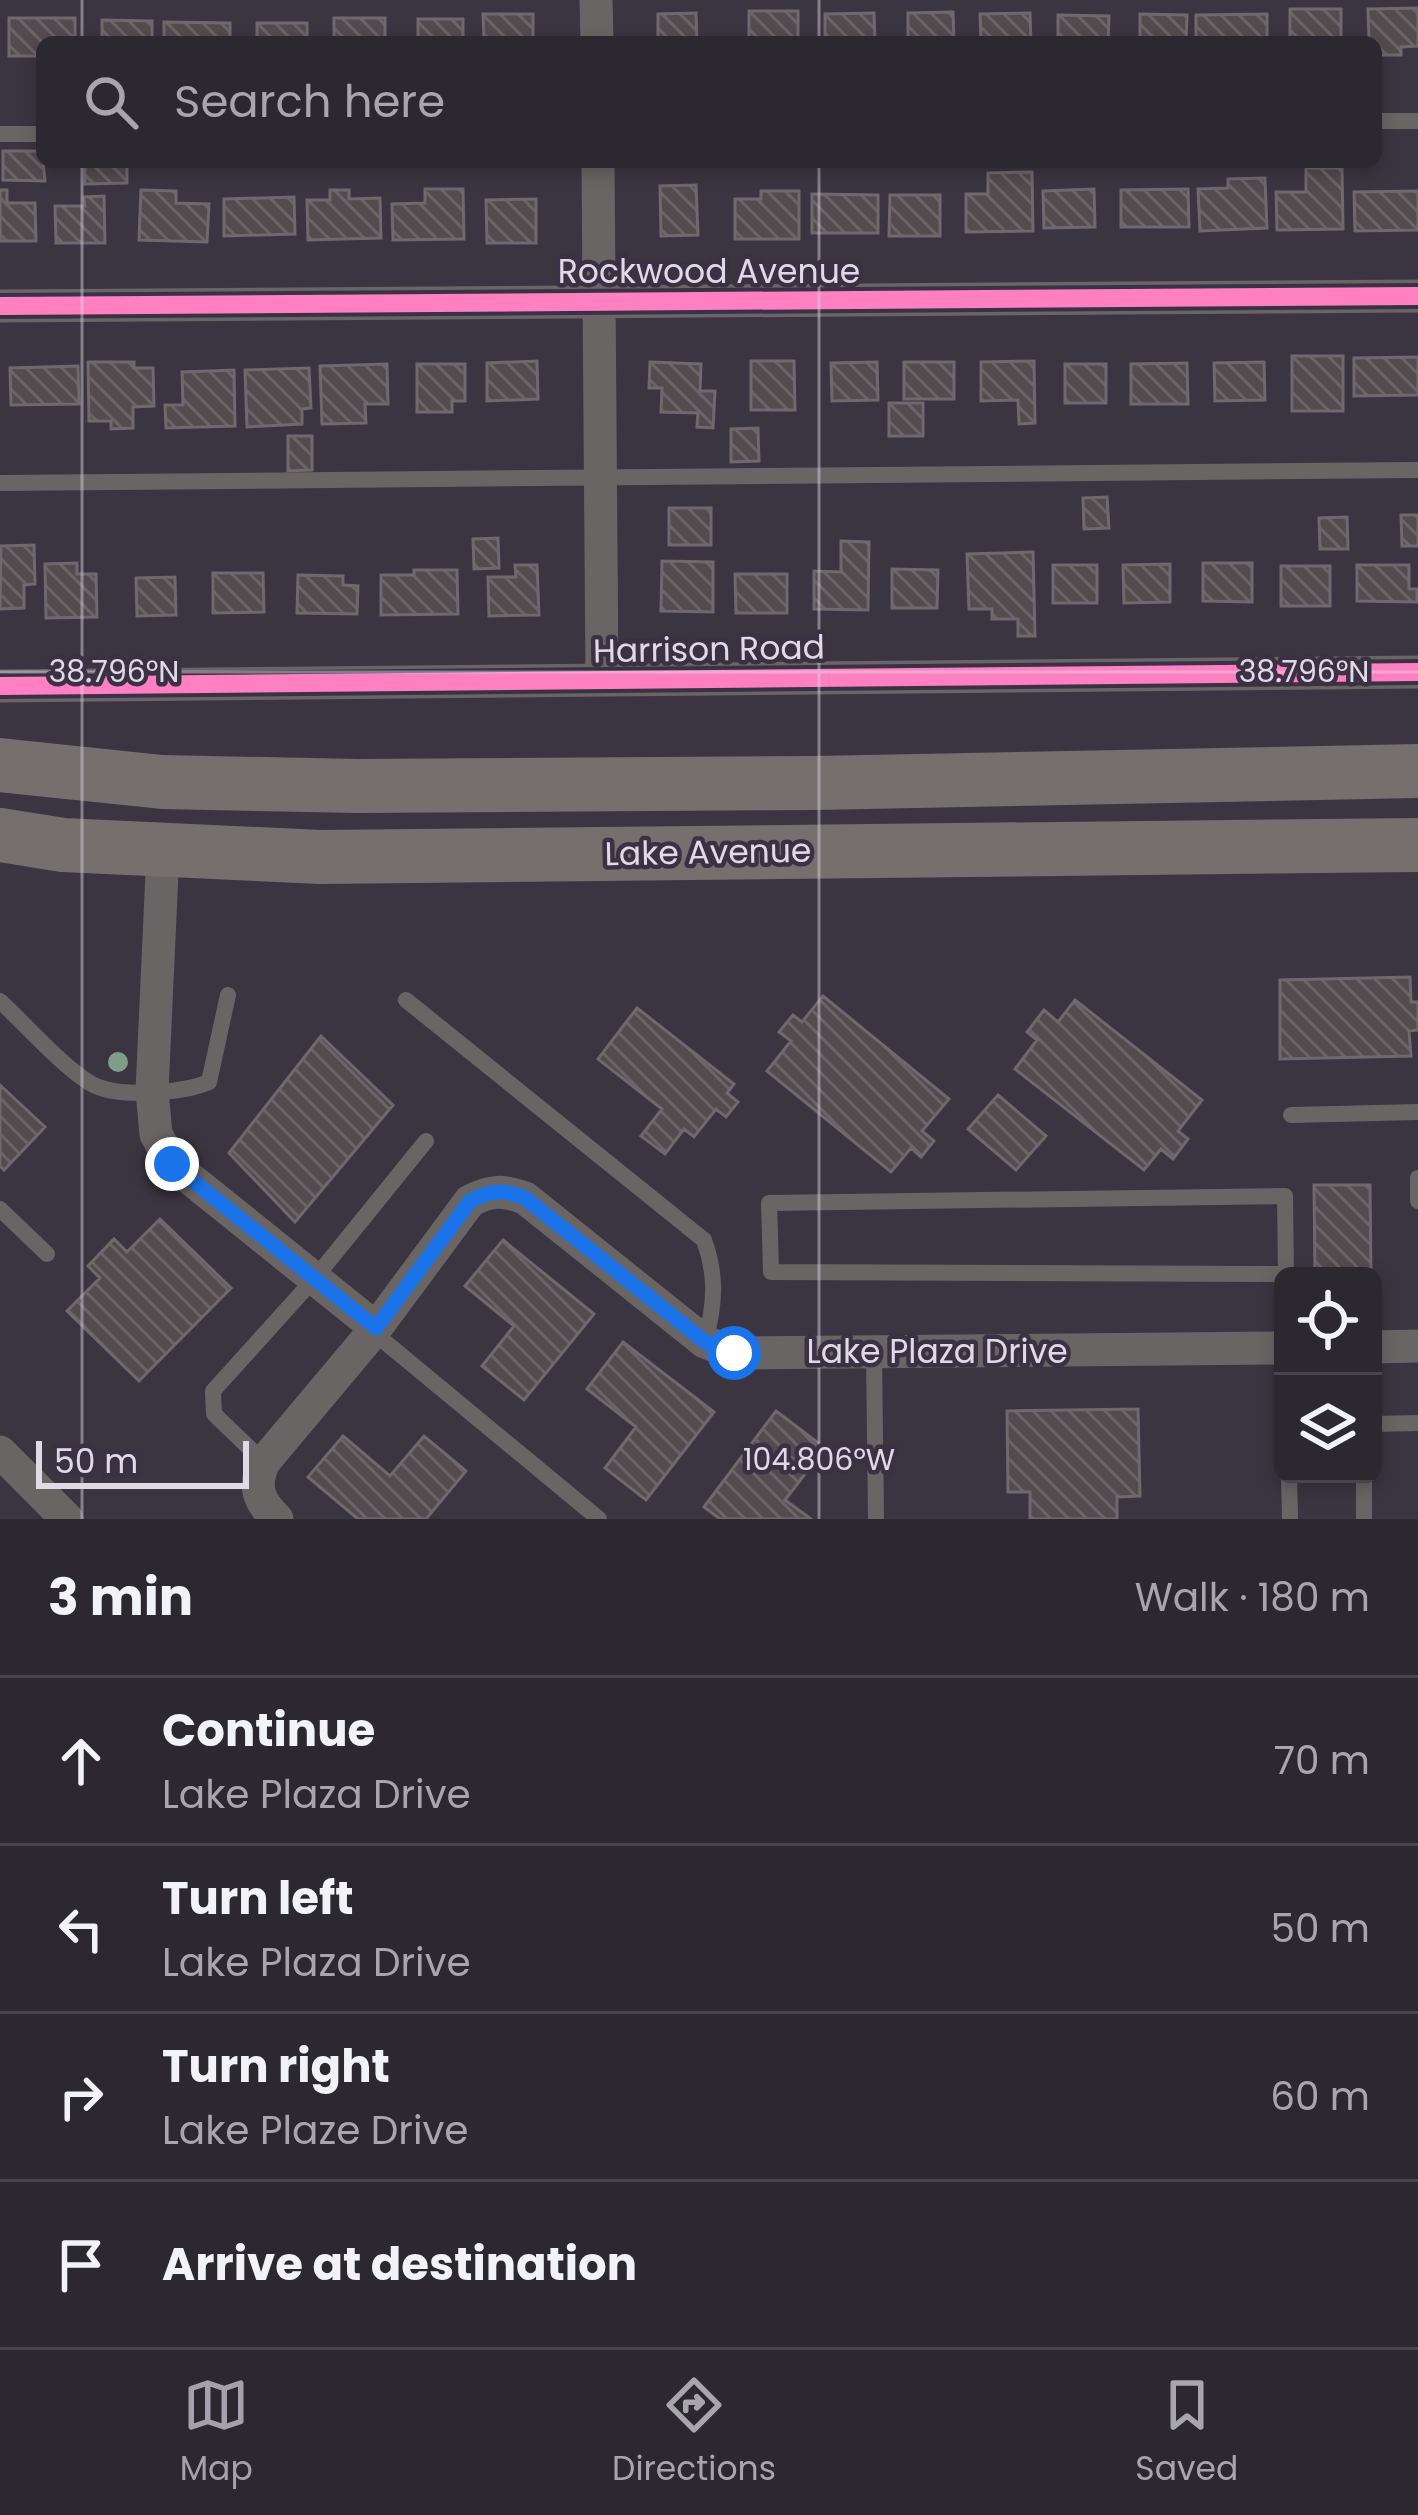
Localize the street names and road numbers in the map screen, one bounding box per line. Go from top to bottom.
street label: Rockwood Avenue [558,248,860,295]
street label: Harrison Road [593,623,825,675]
street label: Lake Avenue [604,827,812,877]
street label: Lake Plaza Drive [806,1328,1068,1375]

